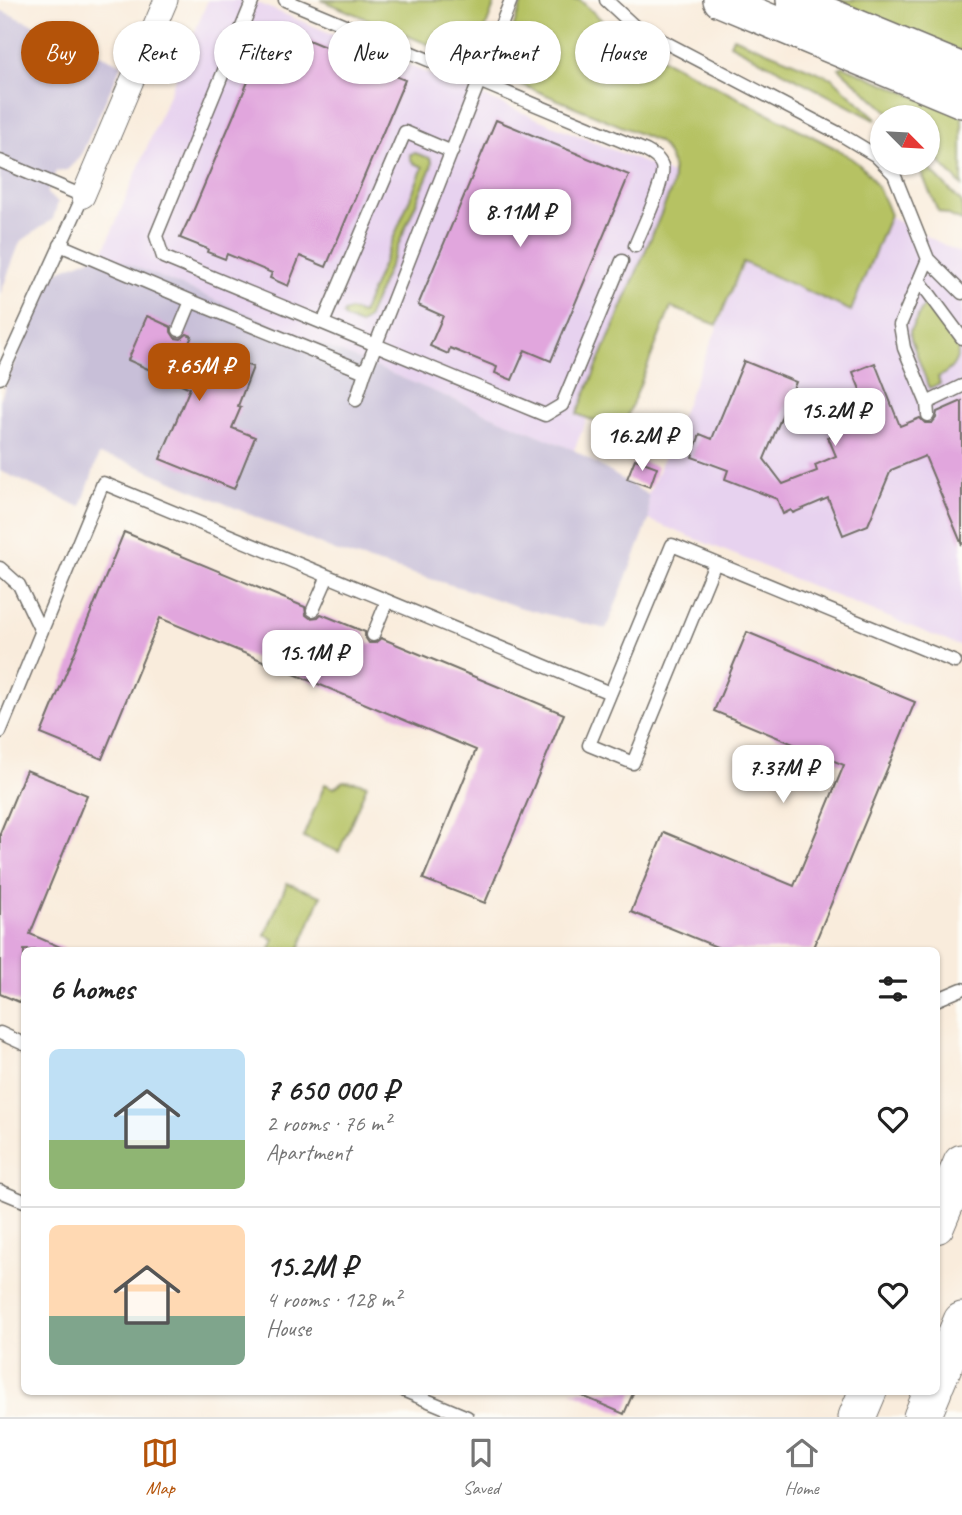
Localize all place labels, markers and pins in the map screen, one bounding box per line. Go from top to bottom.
pin: 8.11M ₽ [455,190,585,249]
pin: 7.65M ₽ [134,344,264,403]
pin: 15.2M ₽ [770,388,900,448]
pin: 16.2M ₽ [577,414,707,473]
pin: 15.1M ₽ [248,630,378,690]
pin: 7.37M ₽ [718,746,848,805]

